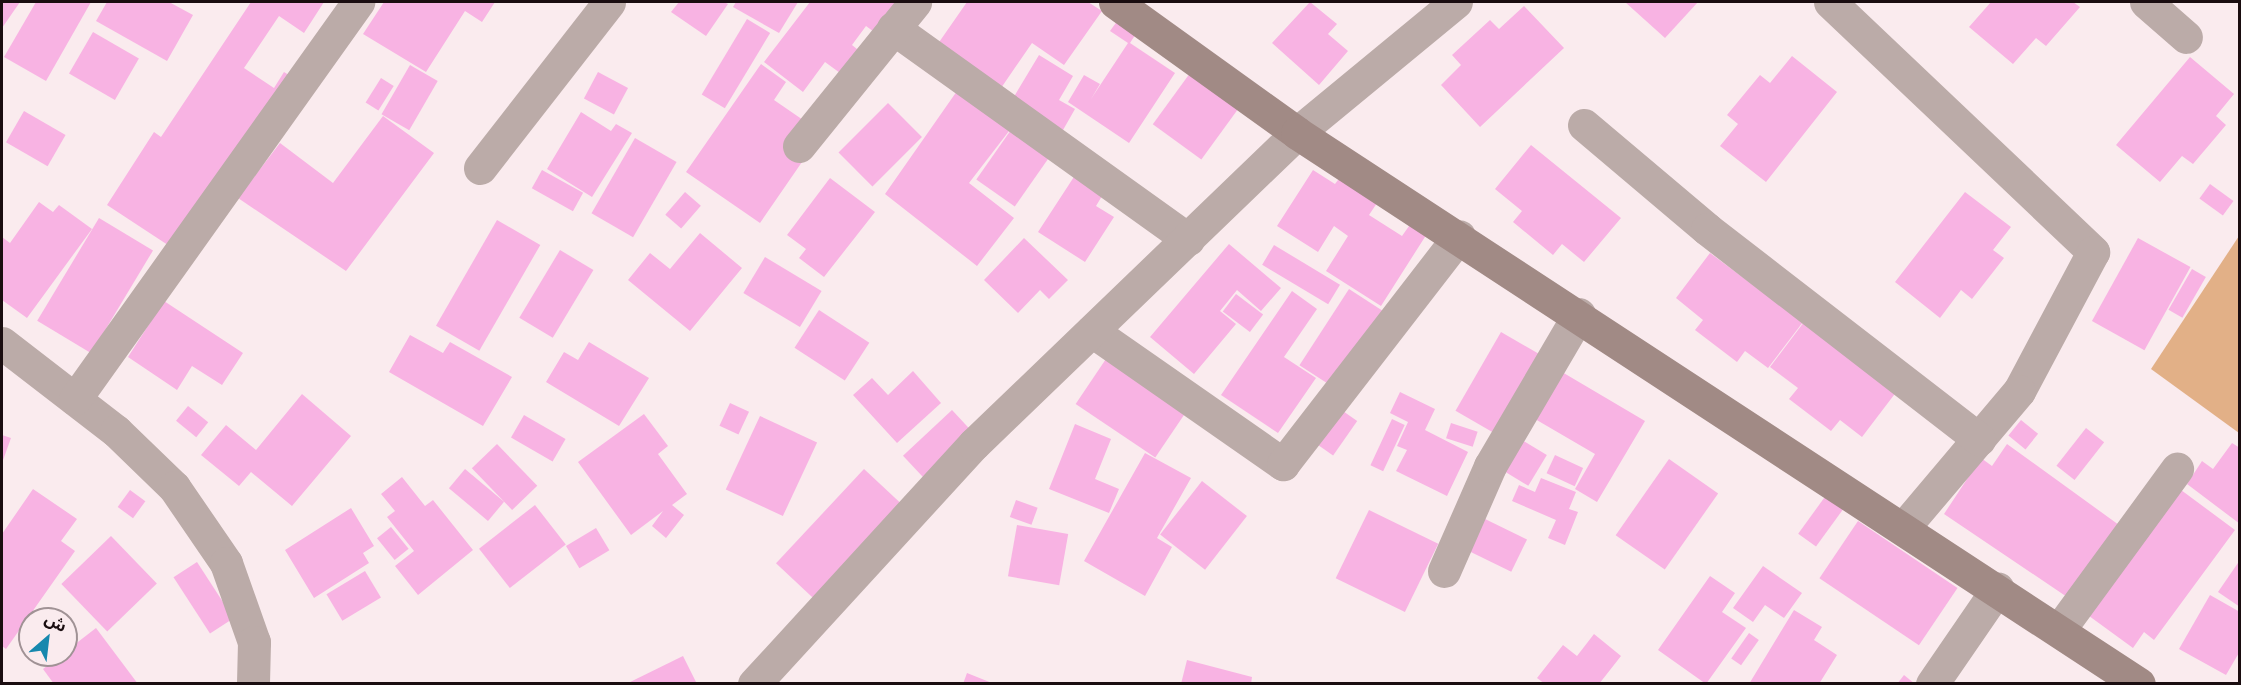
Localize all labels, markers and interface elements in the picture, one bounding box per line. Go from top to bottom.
north arrow [18,607,78,667]
text: ش [41,608,70,638]

